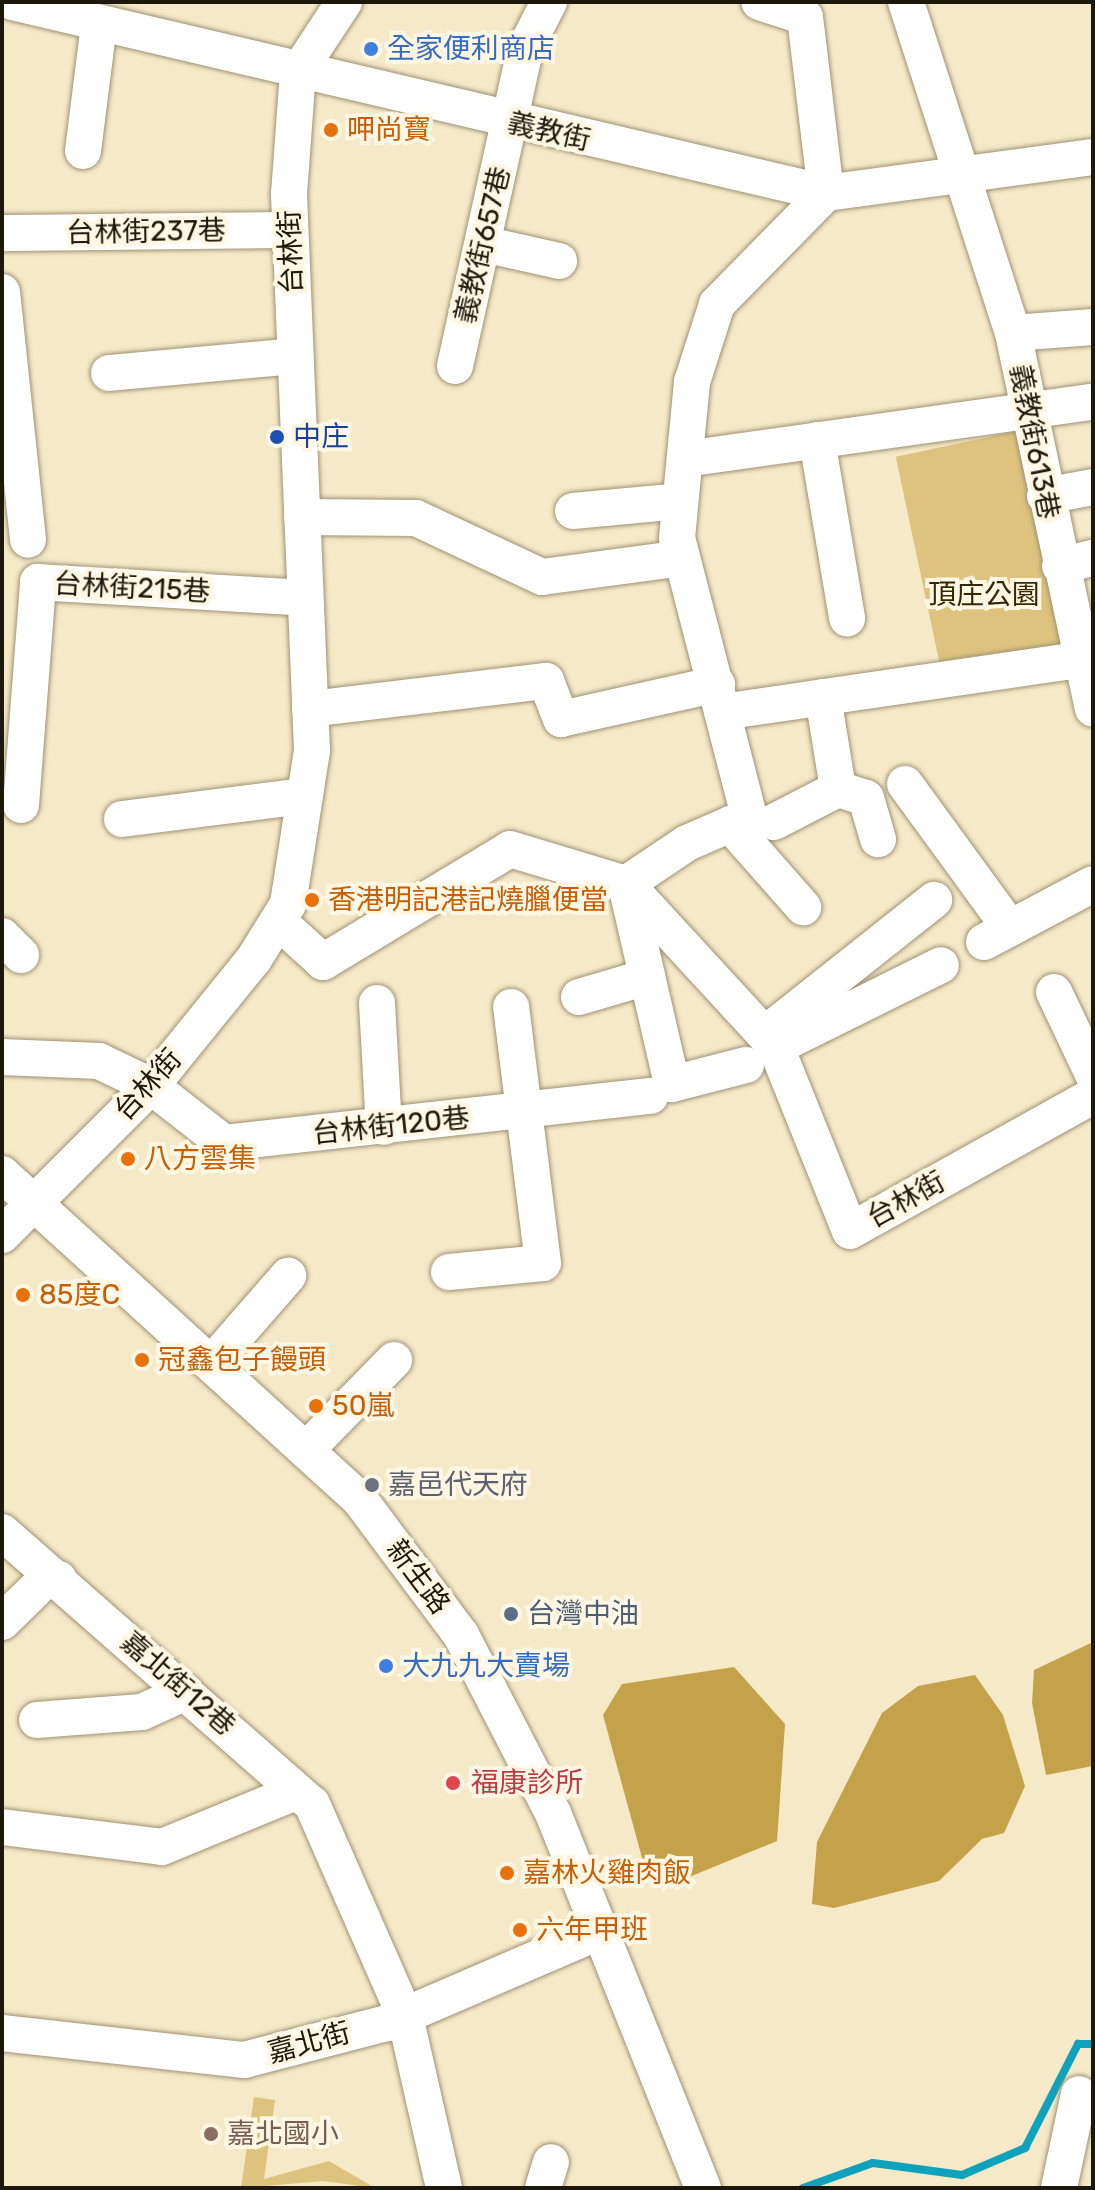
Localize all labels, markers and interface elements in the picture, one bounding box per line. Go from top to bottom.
place label: 全家便利商店 [387,32,555,66]
marker: 全家便利商店 [362,40,380,58]
street label: 義教街 [504,106,594,158]
place label: 呷尚寶 [347,113,431,147]
marker: 呷尚寶 [322,121,340,139]
street label: 義教街657巷 [449,163,517,327]
street label: 台林街 [273,209,309,295]
street label: 台林街237巷 [66,214,226,250]
street label: 義教街613巷 [1003,362,1065,522]
place label: 中庄 [293,420,349,454]
marker: 中庄 [268,428,286,446]
street label: 台林街215巷 [53,567,211,609]
park label: 頂庄公園 [928,578,1040,612]
place label: 香港明記港記燒臘便當 [328,883,608,917]
marker: 香港明記港記燒臘便當 [303,891,321,909]
street label: 台林街 [107,1043,189,1127]
street label: 台林街120巷 [311,1101,471,1151]
place label: 八方雲集 [144,1142,256,1176]
marker: 八方雲集 [119,1150,137,1168]
street label: 台林街 [861,1165,951,1235]
place label: 85度C [39,1278,120,1312]
marker: 85度C [14,1286,32,1304]
place label: 冠鑫包子饅頭 [158,1343,326,1377]
marker: 冠鑫包子饅頭 [133,1351,151,1369]
place label: 50嵐 [332,1389,394,1423]
marker: 50嵐 [307,1397,325,1415]
place label: 嘉邑代天府 [388,1468,528,1502]
marker: 嘉邑代天府 [363,1476,381,1494]
street label: 新生路 [379,1533,457,1621]
place label: 台灣中油 [527,1597,639,1631]
marker: 台灣中油 [502,1605,520,1623]
street label: 嘉北街12巷 [114,1625,242,1743]
place label: 大九九大賣場 [402,1649,570,1683]
marker: 大九九大賣場 [377,1657,395,1675]
place label: 福康診所 [471,1766,583,1800]
marker: 福康診所 [442,1772,464,1794]
place label: 嘉林火雞肉飯 [523,1856,691,1890]
marker: 嘉林火雞肉飯 [498,1864,516,1882]
place label: 六年甲班 [536,1913,648,1947]
marker: 六年甲班 [511,1921,529,1939]
street label: 嘉北街 [264,2016,354,2070]
place label: 嘉北國小 [227,2117,339,2151]
marker: 嘉北國小 [202,2125,220,2143]

